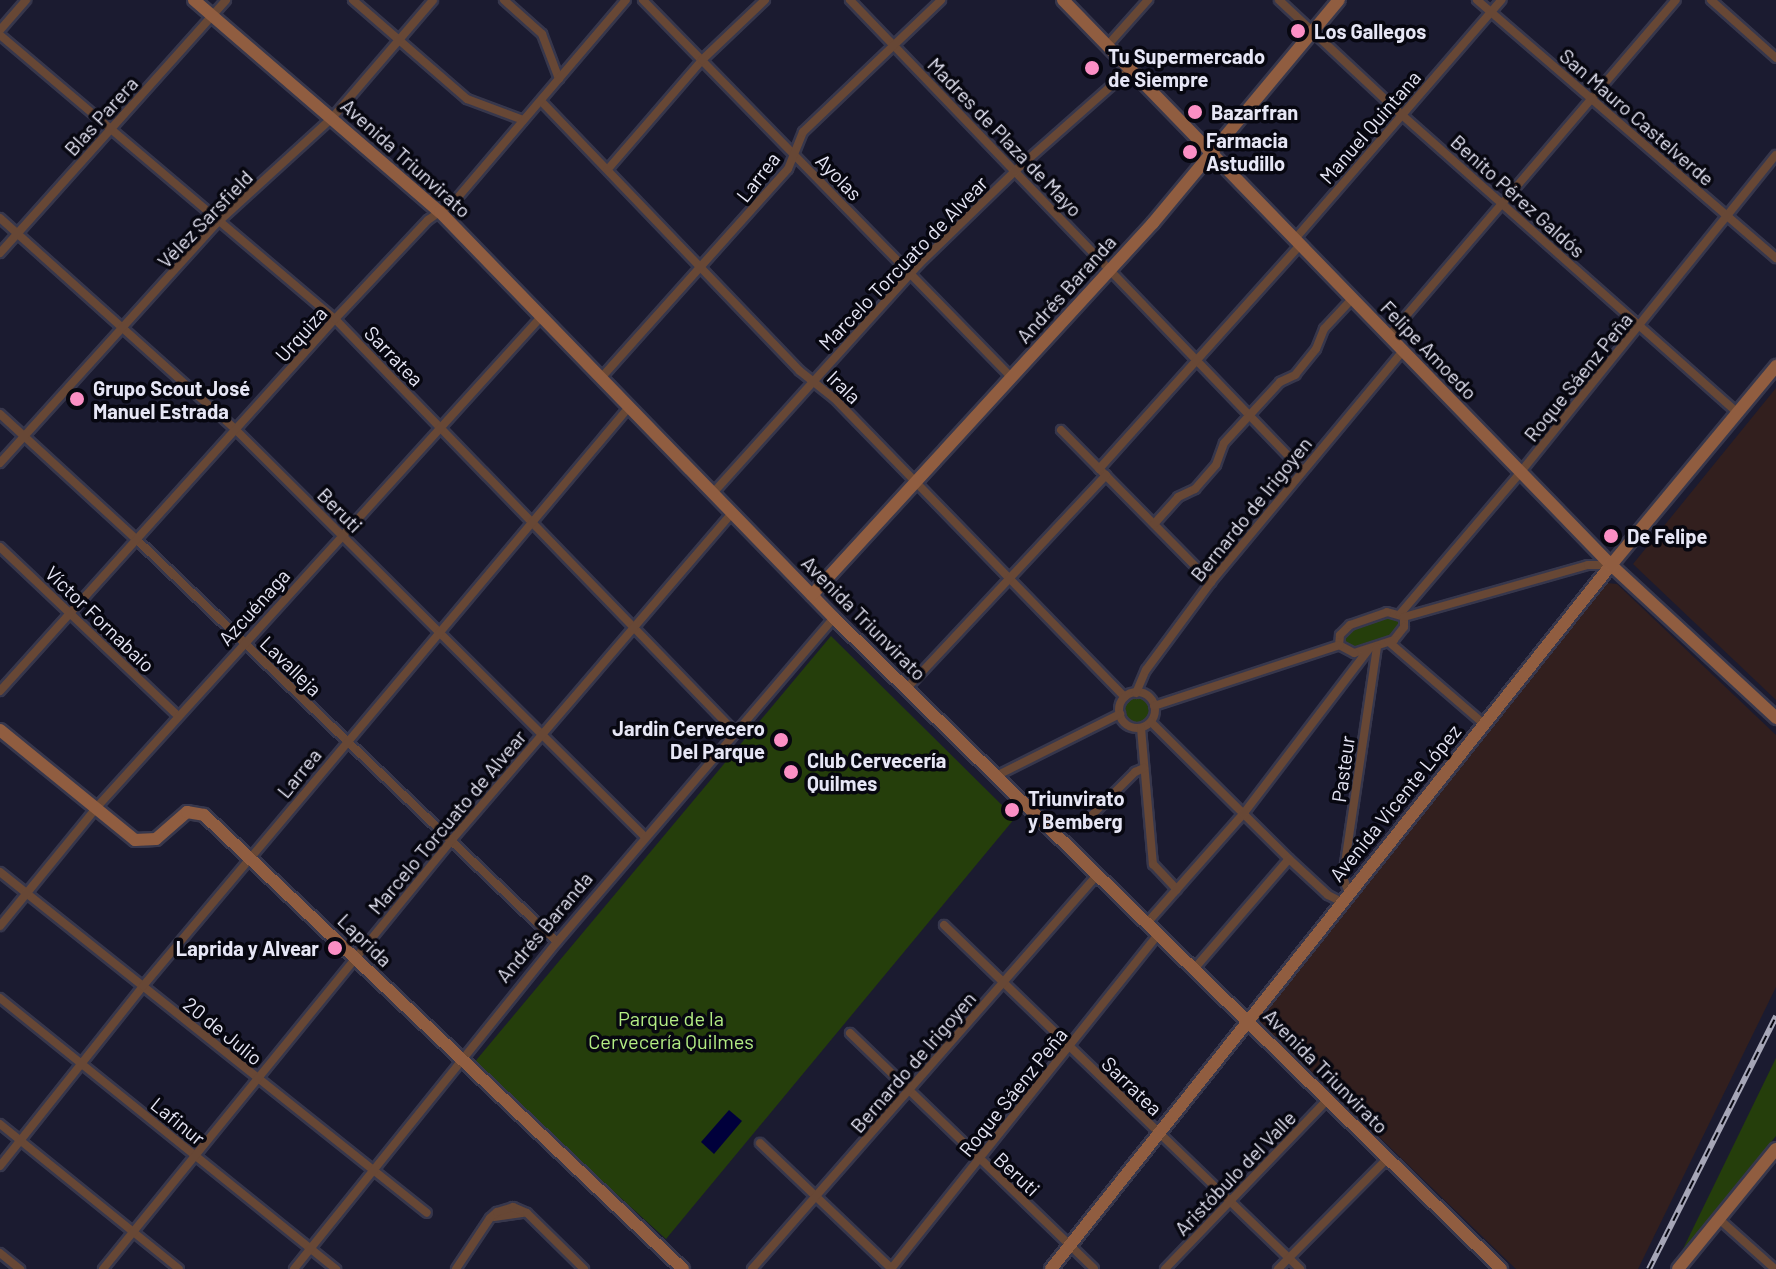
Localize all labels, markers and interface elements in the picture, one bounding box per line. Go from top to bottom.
place label: Los Gallegos [1314,19,1426,43]
marker: Los Gallegos [1289,22,1307,40]
street label: San Mauro Castelverde [1555,43,1719,191]
place label: Tu Supermercado de Siempre [1108,44,1265,91]
street label: Madres de Plaza de Mayo [923,52,1087,222]
marker: Tu Supermercado de Siempre [1083,59,1101,77]
street label: Manuel Quintana [1314,66,1426,188]
street label: Blas Parera [59,71,143,161]
street label: Avenida Triunvirato [336,93,476,223]
place label: Bazarfran [1211,100,1298,124]
marker: Bazarfran [1186,103,1204,121]
place label: Farmacia Astudillo [1206,128,1288,175]
street label: Benito Pérez Galdós [1446,130,1590,262]
marker: Farmacia Astudillo [1181,143,1199,161]
street label: Larrea [731,147,785,207]
street label: Ayolas [811,149,867,205]
street label: Vélez Sarsfield [152,165,258,273]
street label: Marcelo Torcuato de Alvear [813,171,993,355]
street label: Andrés Baranda [1011,230,1121,348]
street label: Felipe Amoedo [1376,295,1482,405]
street label: Urquiza [270,301,332,367]
street label: Roque Sáenz Peña [1519,308,1637,446]
street label: Sarratea [360,321,428,391]
street label: Irala [822,365,866,409]
place label: Grupo Scout José Manuel Estrada [93,376,250,423]
marker: Grupo Scout José Manuel Estrada [68,390,86,408]
street label: Bernardo de Irigoyen [1185,432,1317,586]
street label: Beruti [313,483,367,537]
place label: De Felipe [1627,524,1707,548]
marker: De Felipe [1602,527,1620,545]
street label: Avenida Triunvirato [797,551,931,685]
street label: Víctor Fornabaio [40,561,160,677]
street label: Azcuénaga [213,564,295,650]
street label: Lavalleja [255,631,327,701]
place label: Jardin Cervecero Del Parque [612,716,765,763]
street label: Avenida Vicente López [1324,720,1466,886]
street label: Marcelo Torcuato de Alvear [363,725,531,919]
marker: Jardin Cervecero Del Parque [772,731,790,749]
street label: Pasteur [1326,734,1360,804]
street label: Larrea [272,743,326,803]
place label: Club Cervecería Quilmes [807,748,946,795]
marker: Club Cervecería Quilmes [782,763,800,781]
place label: Triunvirato y Bemberg [1028,786,1125,833]
marker: Triunvirato y Bemberg [1003,801,1021,819]
street label: Andrés Baranda [491,867,597,987]
street label: Laprida [333,908,397,972]
place label: Laprida y Alvear [176,936,319,960]
marker: Laprida y Alvear [326,939,344,957]
street label: Bernardo de Irigoyen [845,987,981,1137]
street label: 20 de Julio [179,992,267,1070]
street label: Avenida Triunvirato [1259,1004,1393,1138]
park label: Parque de la Cervecería Quilmes [588,1006,754,1053]
street label: Roque Sáenz Peña [954,1023,1072,1161]
street label: Sarratea [1097,1052,1167,1120]
street label: Lafinur [146,1092,210,1150]
street label: Aristóbulo del Valle [1169,1106,1301,1240]
street label: Beruti [989,1147,1045,1201]

